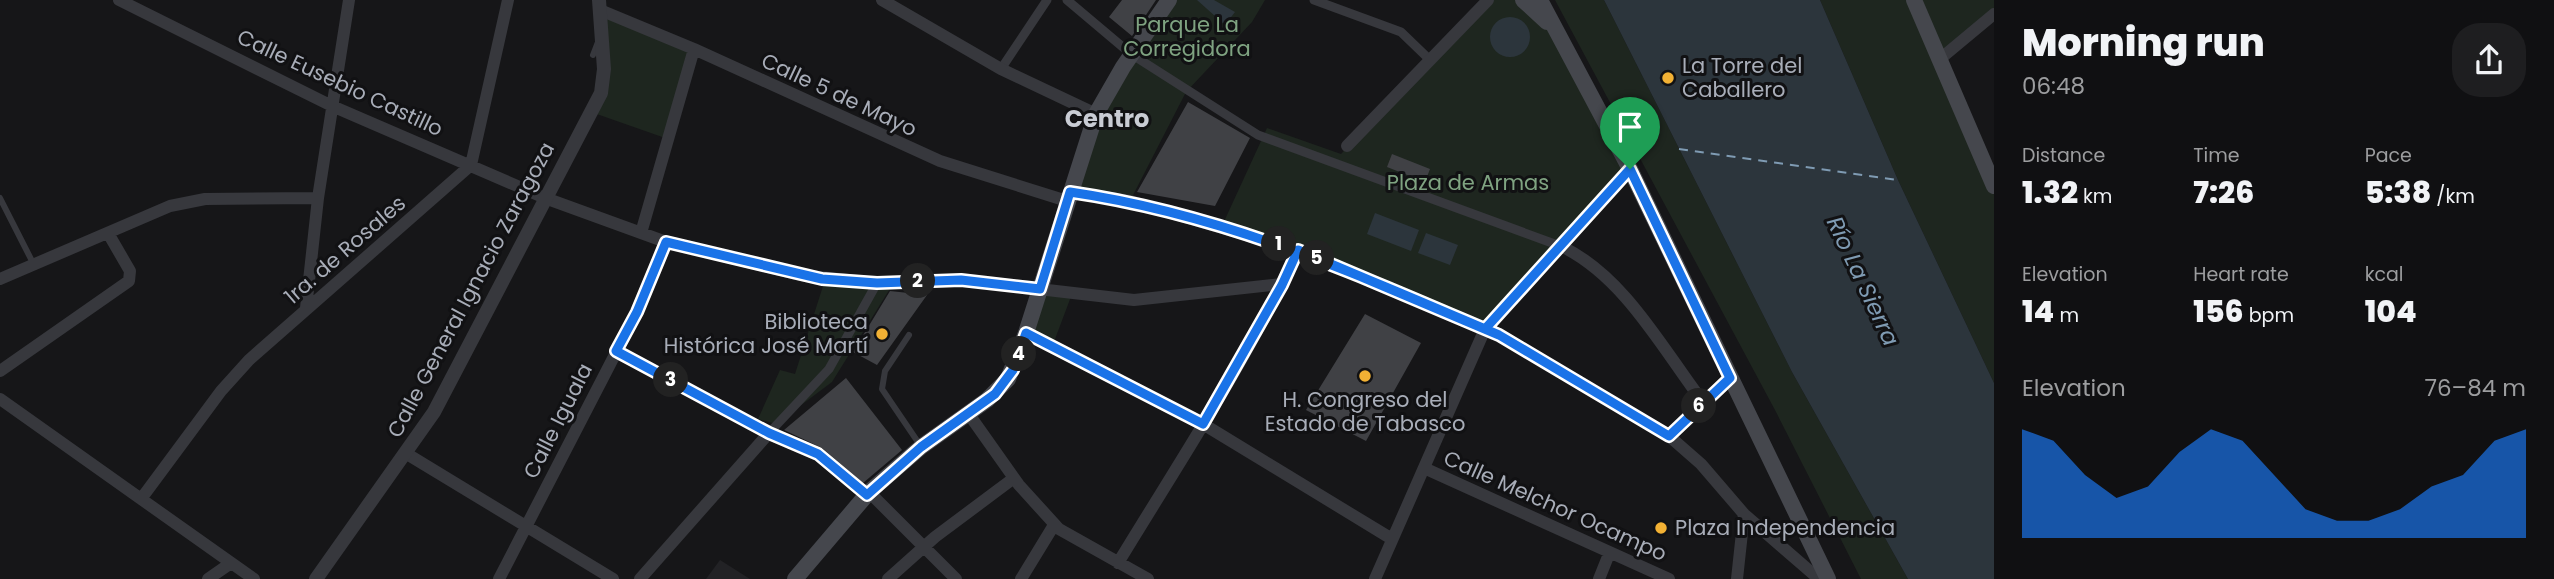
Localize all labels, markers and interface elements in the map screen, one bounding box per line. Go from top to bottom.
park label: Parque La Corregidora [1123,10,1251,63]
text: Morning run [2022,16,2265,69]
street label: Calle Eusebio Castillo [233,22,448,143]
button: share [2452,23,2526,97]
street label: Calle 5 de Mayo [757,46,922,143]
place label: La Torre del Caballero [1682,51,1802,104]
marker: La Torre del Caballero [1660,70,1676,86]
text: 06:48 [2022,70,2085,102]
pin [1600,97,1660,169]
district label: Centro [1065,102,1149,135]
icon: arrive [1611,108,1649,146]
street label: Calle General Ignacio Zaragoza [380,137,561,443]
text: Distance [2022,142,2105,169]
text: Time [2193,142,2240,169]
text: Pace [2365,142,2412,169]
park label: Plaza de Armas [1387,168,1549,197]
text: 1.32 [2022,171,2078,214]
text: 7:26 [2193,171,2254,214]
text: 5:38 [2365,171,2431,214]
text: km [2078,183,2112,210]
text: /km [2431,183,2475,210]
street label: 1ra. de Rosales [278,189,412,310]
water label: Río La Sierra [1819,211,1907,351]
pin: 1 [1262,226,1296,262]
text: 1 [1275,230,1282,257]
pin: 5 [1300,240,1334,276]
text: 5 [1310,244,1323,271]
text: Elevation [2022,261,2108,288]
text: Heart rate [2193,261,2289,288]
text: kcal [2365,261,2404,288]
pin: 2 [900,264,936,298]
text: 2 [912,267,923,294]
text: 14 [2022,290,2054,333]
text: 156 [2193,290,2244,333]
text: 104 [2365,290,2417,333]
text: m [2054,302,2079,329]
text: bpm [2244,302,2294,329]
place label: Biblioteca Histórica José Martí [664,307,868,360]
marker: Biblioteca Histórica José Martí [874,326,890,342]
pin: 4 [1002,336,1036,372]
text: 4 [1012,340,1025,367]
street label: Calle Iguala [516,358,599,483]
pin: 3 [654,362,688,398]
text: 3 [665,366,676,393]
marker: H. Congreso del Estado de Tabasco [1357,368,1373,384]
text: Elevation [2022,372,2126,404]
text: 76–84 m [2424,372,2526,404]
place label: H. Congreso del Estado de Tabasco [1265,385,1465,438]
pin: 6 [1682,388,1716,424]
text: 6 [1692,392,1705,419]
street label: Calle Melchor Ocampo [1439,443,1671,568]
place label: Plaza Independencia [1675,513,1895,542]
marker: Plaza Independencia [1653,520,1669,536]

